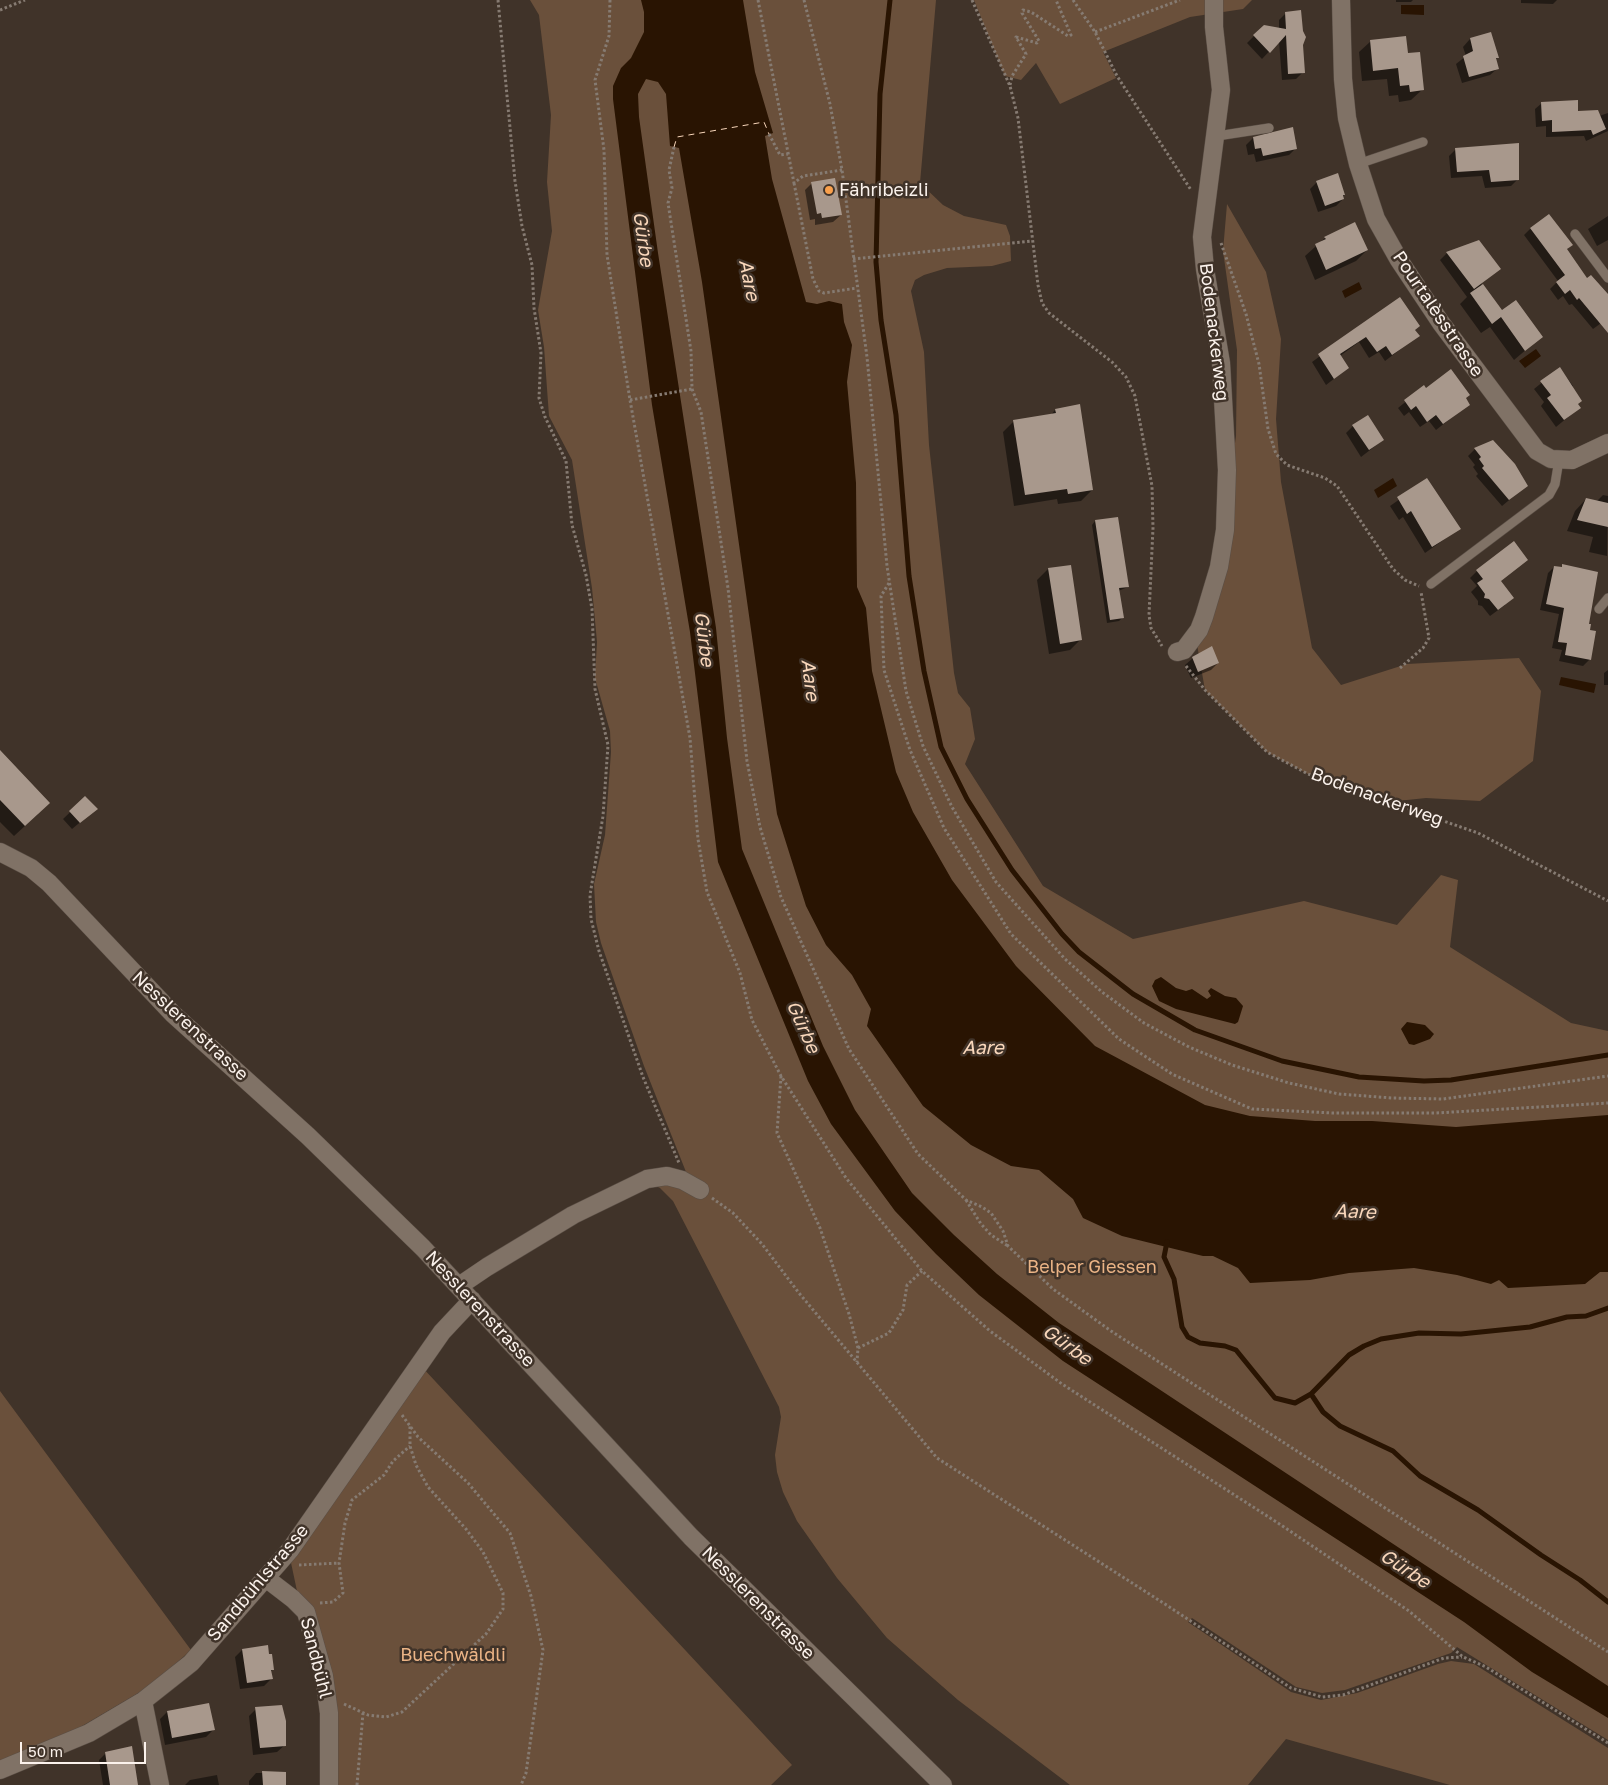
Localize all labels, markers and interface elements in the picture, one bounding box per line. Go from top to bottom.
place label: Fähribeizli [839,179,929,201]
marker: Fähribeizli [823,184,835,196]
water label: Gürbe [628,210,658,268]
street label: Pourtalèsstrasse [1388,247,1488,381]
water label: Aare [734,257,764,303]
street label: Bodenackerweg [1195,262,1233,402]
water label: Gürbe [689,610,719,668]
water label: Aare [796,658,824,702]
street label: Bodenackerweg [1308,763,1446,831]
street label: Nesslerenstrasse [127,967,253,1085]
water label: Gürbe [781,997,825,1057]
water label: Aare [962,1037,1004,1059]
water label: Aare [1334,1200,1376,1224]
street label: Nesslerenstrasse [421,1246,539,1372]
park label: Belper Giessen [1027,1256,1157,1278]
water label: Gürbe [1038,1320,1096,1370]
street label: Sandbühlstrasse [203,1520,313,1646]
street label: Nesslerenstrasse [697,1542,819,1664]
water label: Gürbe [1376,1544,1434,1594]
street label: Sandbühl [296,1615,336,1701]
park label: Buechwäldli [400,1644,506,1666]
scale bar [22,1732,149,1764]
text: 50 m [28,1742,63,1760]

